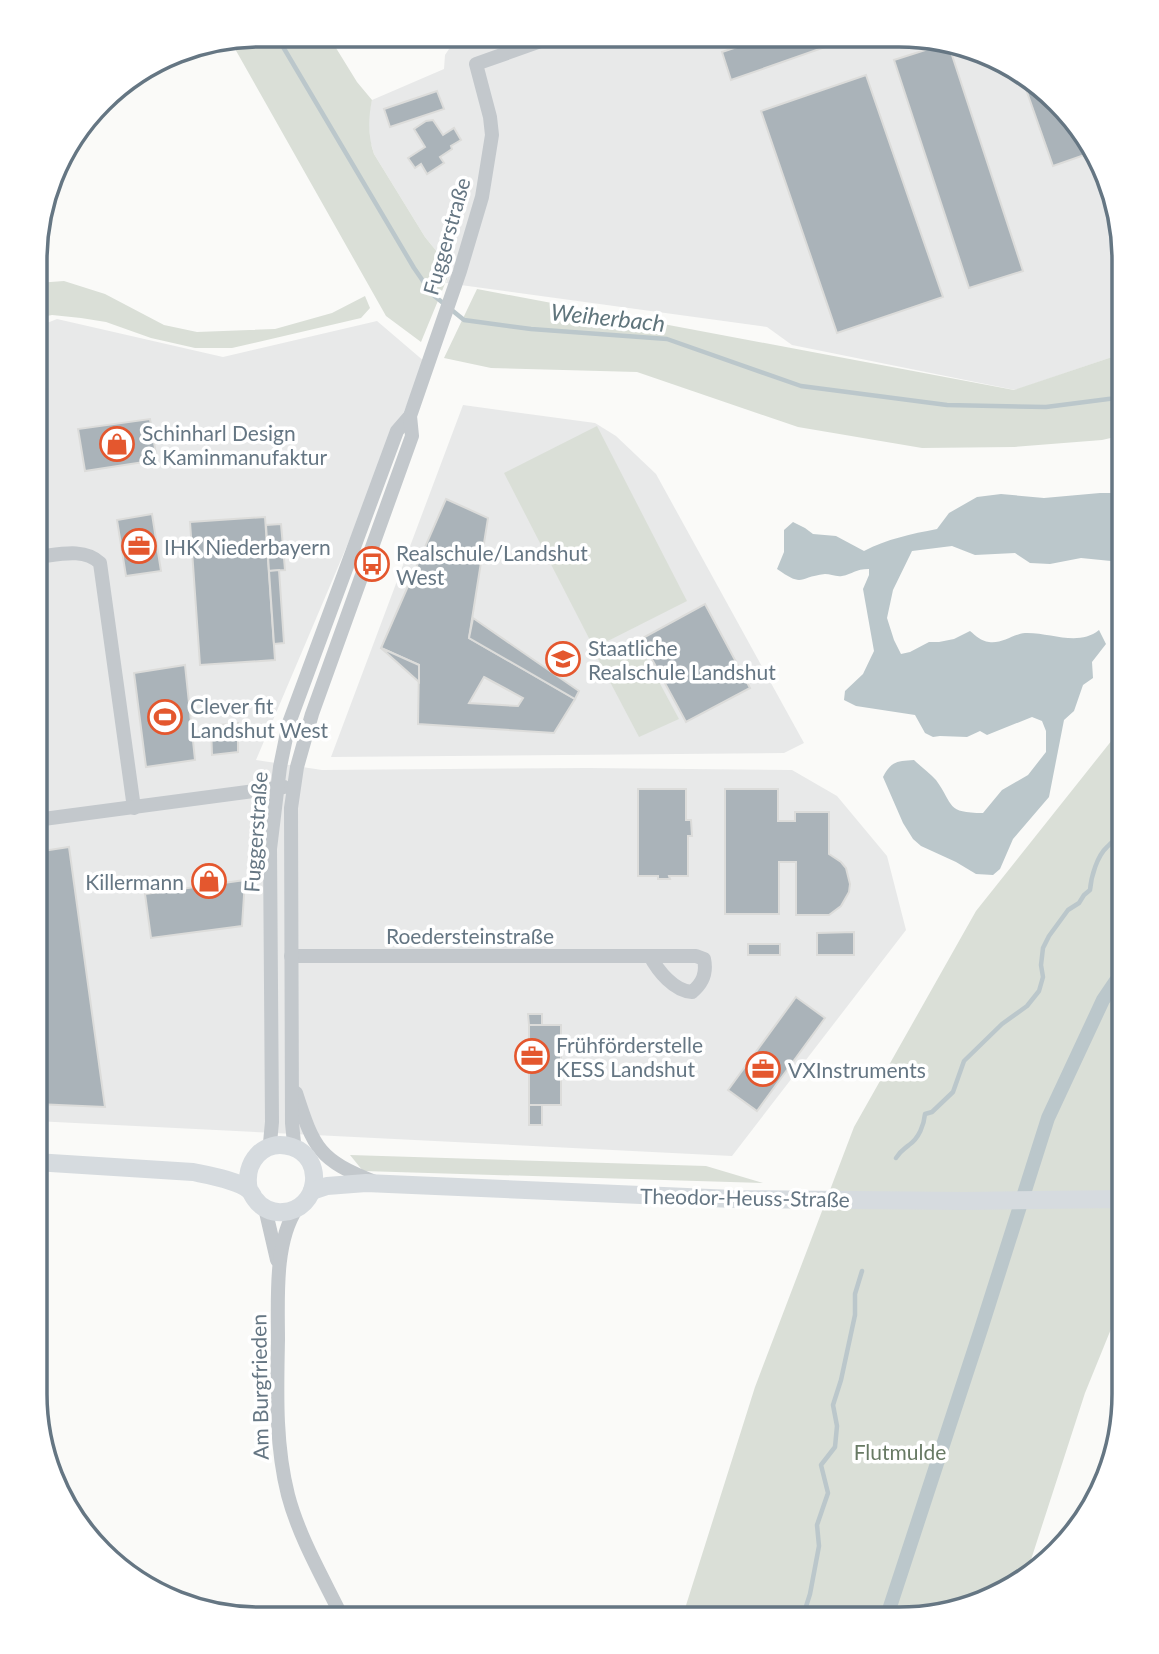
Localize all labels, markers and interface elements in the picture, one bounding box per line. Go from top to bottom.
street label: Fuggerstraße [417,174,475,298]
water label: Weiherbach [550,297,666,337]
place label: Schinharl Design & Kaminmanufaktur [142,420,327,469]
shop icon: Schinharl Design & Kaminmanufaktur [98,425,136,463]
office icon: IHK Niederbayern [120,527,158,565]
place label: IHK Niederbayern [164,534,331,559]
place label: Realschule/Landshut West [396,540,588,589]
bus stop icon: Realschule/Landshut West [353,545,391,583]
place label: Staatliche Realschule Landshut [588,635,776,684]
school or university icon: Staatliche Realschule Landshut [544,640,582,678]
place label: Clever fit Landshut West [190,693,329,742]
sports icon: Clever fit Landshut West [146,698,184,736]
street label: Fuggerstraße [238,771,272,893]
shop icon: Killermann [190,862,228,900]
place label: Killermann [85,869,184,894]
street label: Roedersteinstraße [386,923,554,948]
place label: Frühförderstelle KESS Landshut [556,1032,703,1081]
office icon: Frühförderstelle KESS Landshut [513,1037,551,1075]
office icon: VXInstruments [744,1050,782,1088]
place label: VXInstruments [788,1057,926,1082]
street label: Theodor-Heuss-Straße [640,1183,850,1211]
street label: Am Burgfrieden [245,1314,273,1460]
park label: Flutmulde [854,1439,946,1464]

